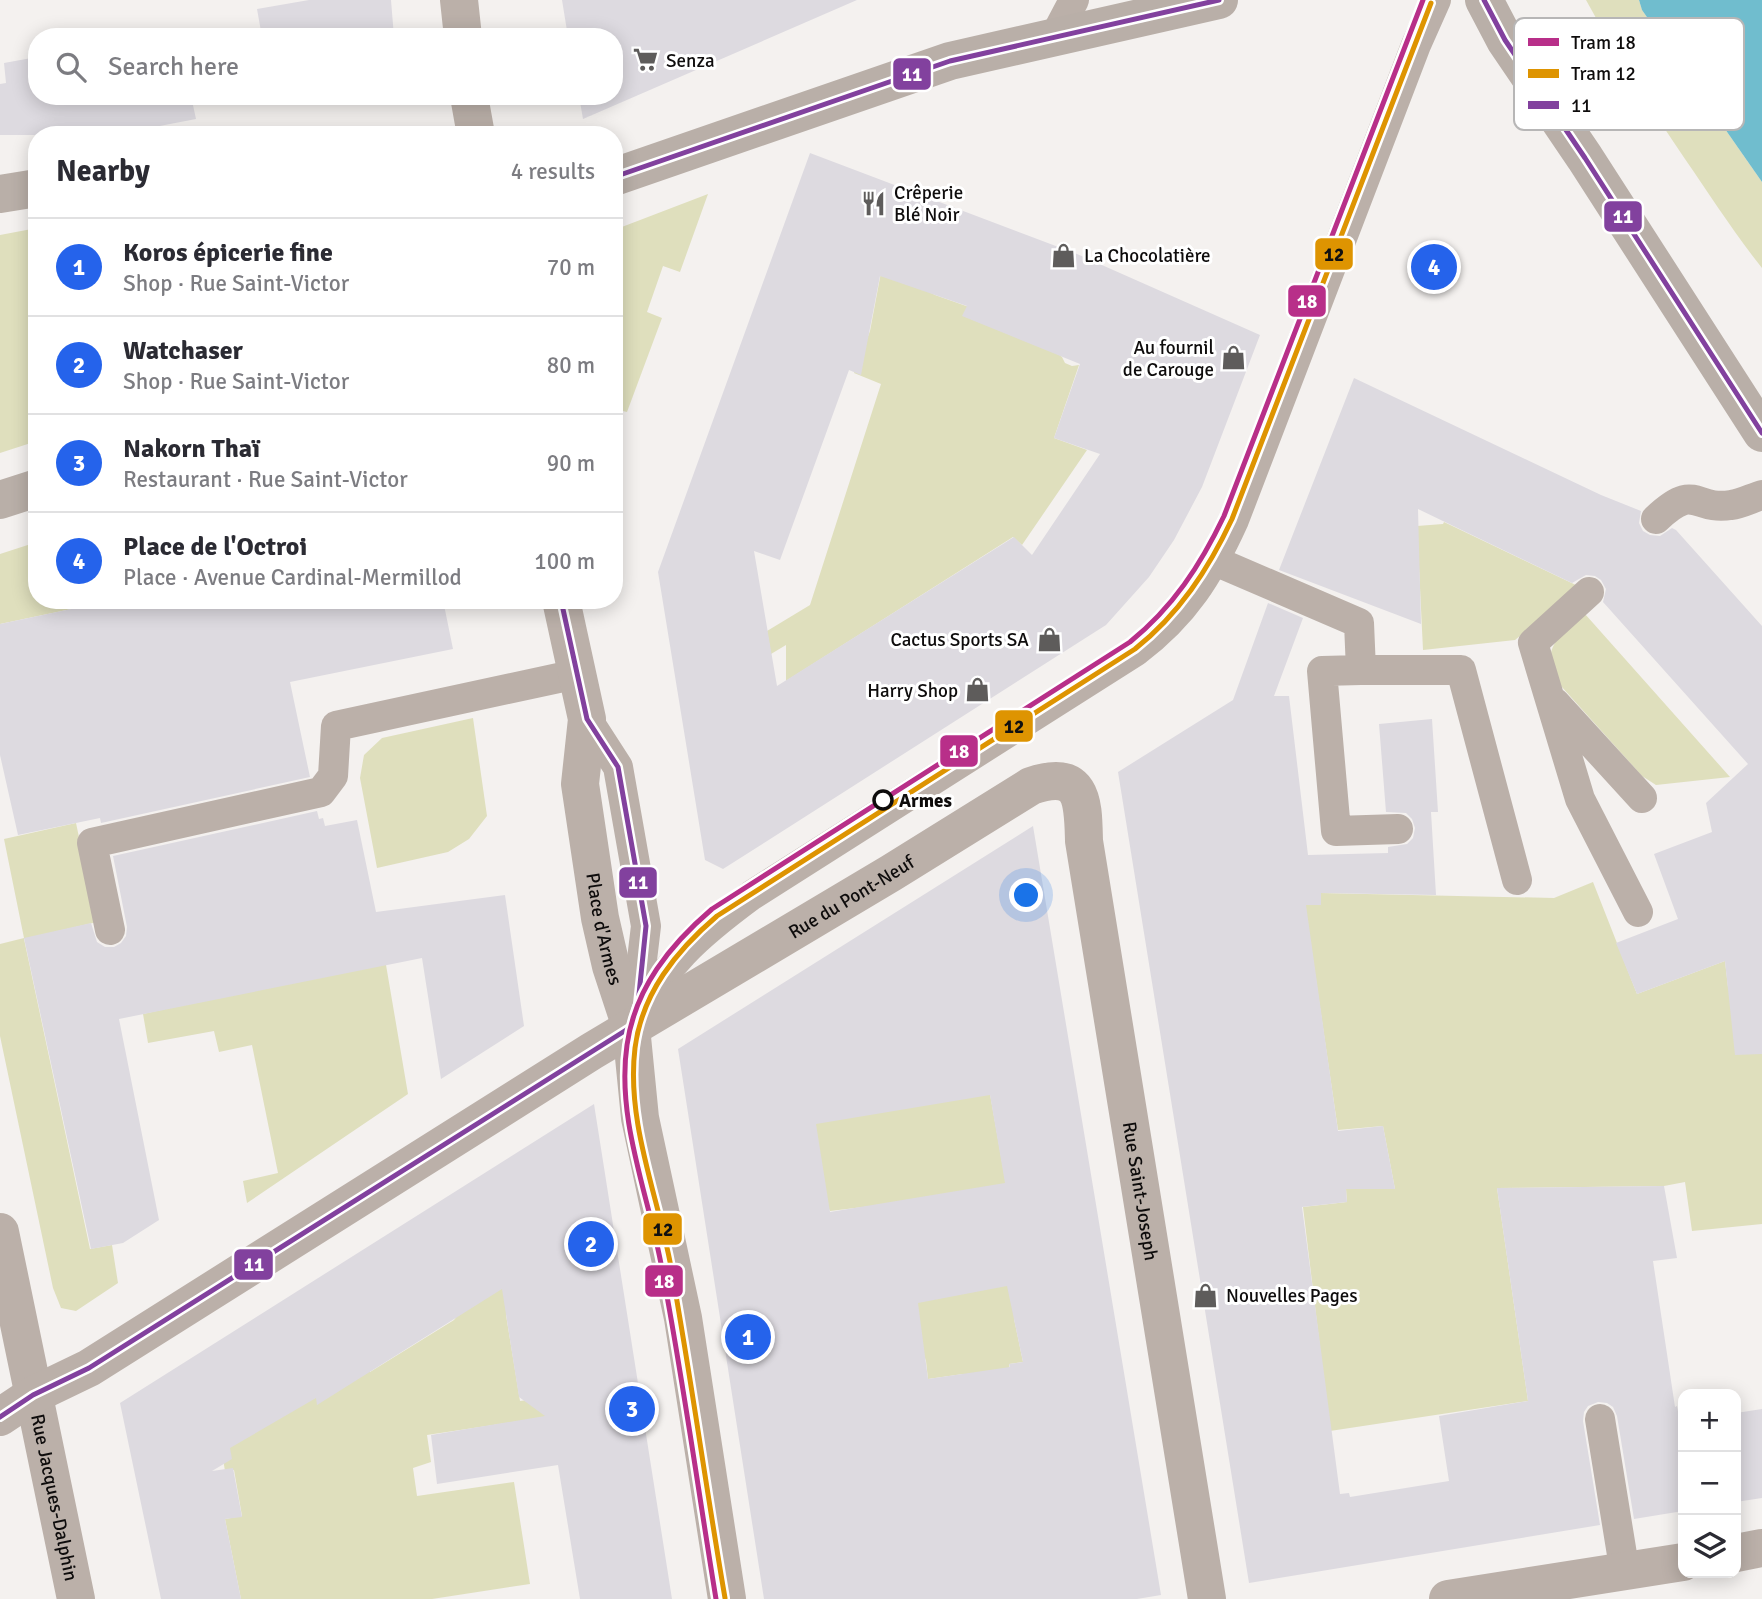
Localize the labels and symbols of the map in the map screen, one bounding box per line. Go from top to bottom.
legend [1514,18,1744,130]
text: Tram 18 [1571,31,1636,55]
supermarket icon: Senza [632,46,660,74]
place label: Senza [666,49,715,73]
line badge: 11 [892,57,932,91]
text: Tram 12 [1571,62,1636,86]
text: 11 [902,63,922,87]
text: 11 [1571,94,1592,118]
place label: Crêperie Blé Noir [894,181,963,227]
restaurant icon: Crêperie Blé Noir [860,189,888,217]
line badge: 11 [1603,200,1643,233]
text: 11 [1613,205,1633,229]
line badge: 12 [1314,237,1354,271]
shop icon: La Chocolatière [1050,241,1078,269]
pin: 4 [1411,241,1457,293]
text: 12 [1324,243,1344,267]
place label: La Chocolatière [1084,244,1211,268]
line badge: 18 [1287,284,1327,318]
text: 18 [1297,290,1317,314]
place label: Au fournil de Carouge [1123,336,1214,382]
shop icon: Au fournil de Carouge [1220,344,1248,372]
shop icon: Cactus Sports SA [1035,625,1063,653]
place label: Cactus Sports SA [890,628,1029,652]
shop icon: Harry Shop [964,676,992,704]
place label: Harry Shop [867,679,958,703]
line badge: 12 [994,709,1034,743]
text: 12 [1004,715,1024,739]
line badge: 18 [939,734,979,768]
text: 18 [949,740,969,764]
place label: Armes [899,789,952,813]
marker: Armes [873,790,893,810]
street label: Rue du Pont-Neuf [784,850,921,944]
line badge: 11 [618,866,658,899]
street label: Place d'Armes [580,871,627,988]
text: 11 [628,871,648,895]
your location [1009,878,1043,912]
street label: Rue Saint-Joseph [1117,1120,1163,1262]
line badge: 12 [642,1212,683,1246]
pin: 2 [568,1218,614,1270]
text: 12 [653,1218,673,1242]
line badge: 11 [233,1248,274,1281]
text: 11 [244,1253,264,1277]
line badge: 18 [644,1264,684,1298]
text: 18 [654,1270,674,1294]
shop icon: Nouvelles Pages [1192,1281,1220,1309]
place label: Nouvelles Pages [1226,1284,1358,1308]
pin: 1 [725,1311,771,1363]
pin: 3 [609,1383,655,1435]
street label: Rue Jacques-Dalphin [25,1412,83,1583]

